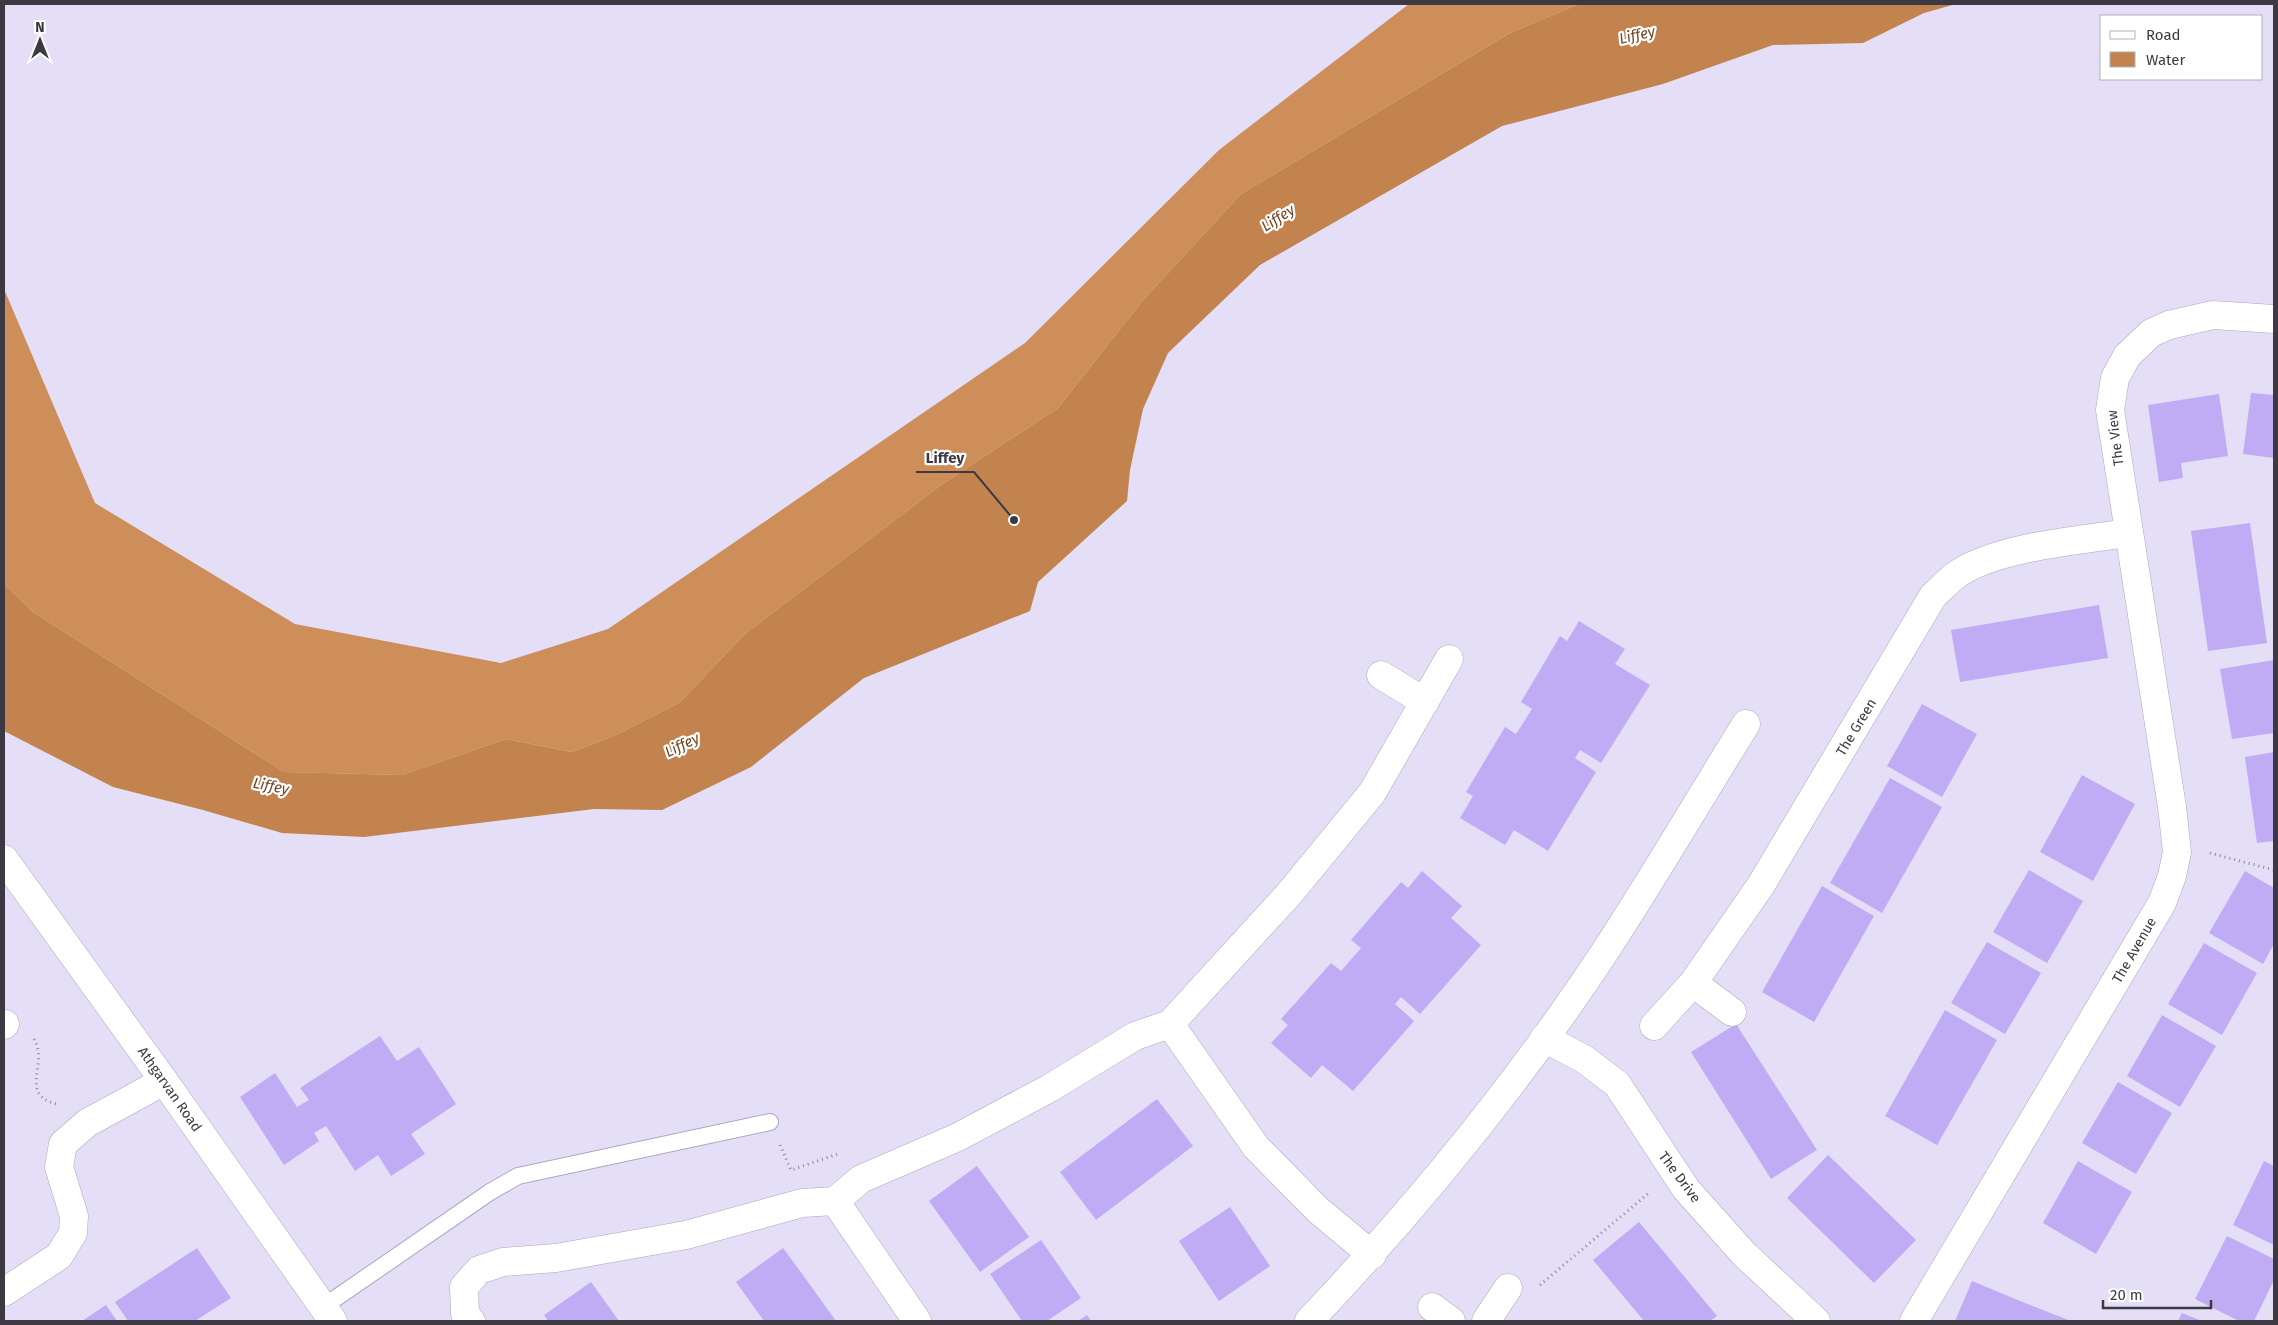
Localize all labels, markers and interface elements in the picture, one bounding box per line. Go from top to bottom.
north arrow [15,15,65,65]
legend [2100,15,2263,80]
text: N [35,19,45,36]
water label: Liffey [1617,22,1657,48]
text: Road [2146,26,2181,44]
text: Water [2146,51,2185,69]
water label: Liffey [1258,200,1299,235]
street label: The View [2104,409,2127,467]
callout: Liffey [916,442,974,472]
text: Liffey [926,449,964,467]
street label: The Green [1833,695,1880,759]
water label: Liffey [662,729,703,761]
water label: Liffey [251,774,291,798]
street label: The Avenue [2109,914,2160,986]
street label: Athgarvan Road [134,1044,205,1135]
street label: The Drive [1655,1148,1704,1206]
scale bar [2103,1278,2210,1310]
text: 20 m [2110,1286,2143,1304]

